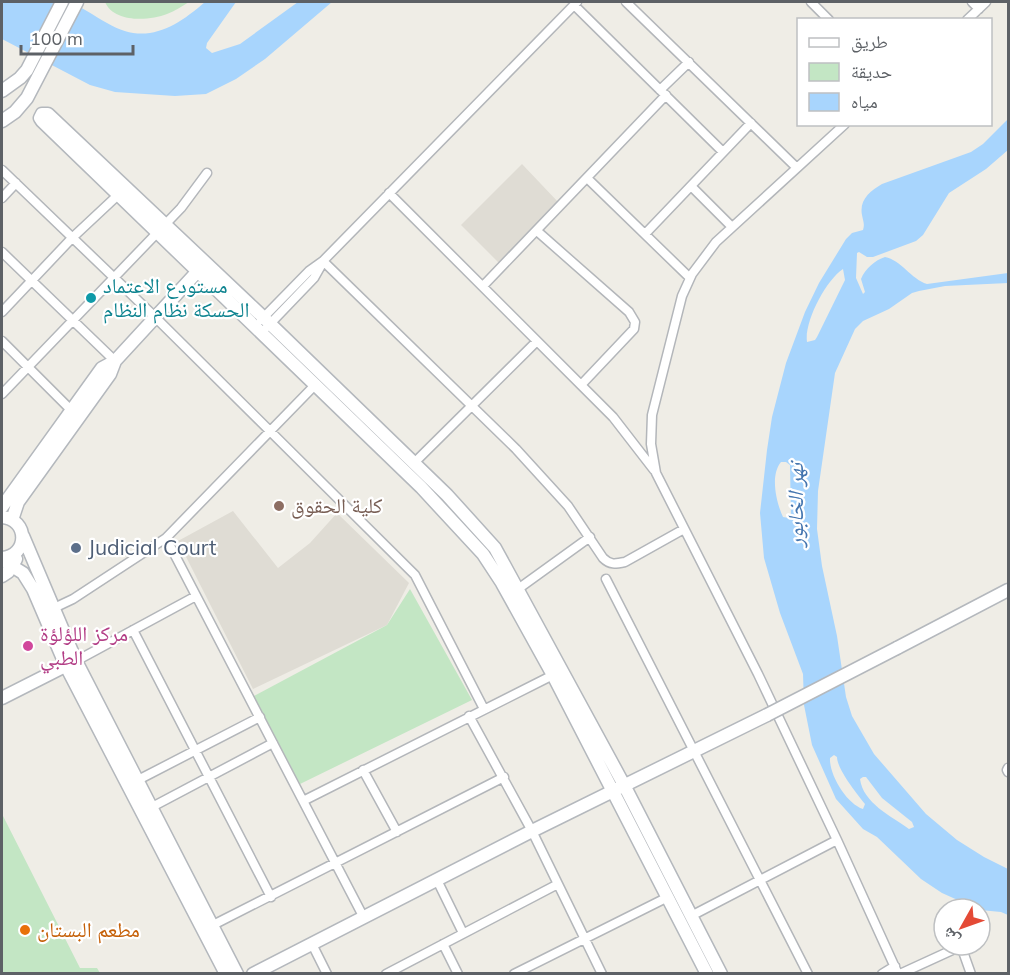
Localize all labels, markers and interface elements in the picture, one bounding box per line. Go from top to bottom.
scale bar [21,18,134,56]
legend [797,18,992,126]
text: 100 m [30,27,83,50]
text: طريق [851,30,888,53]
text: حديقة [851,60,892,83]
text: مياه [851,90,878,113]
place label: مستودع الاعتماد الحسكة نظام النظام [103,272,249,324]
marker: مستودع الاعتماد الحسكة نظام النظام [84,291,98,305]
water label: نهر الخابور [781,460,809,549]
place label: كلية الحقوق [291,492,383,519]
marker: كلية الحقوق [272,499,286,513]
place label: Judicial Court [88,534,216,560]
marker: Judicial Court [69,541,83,555]
place label: مركز اللؤلؤة الطبي [40,620,128,674]
marker: مركز اللؤلؤة الطبي [21,639,35,653]
north arrow [932,897,992,957]
place label: مطعم البستان [37,916,140,944]
marker: مطعم البستان [18,923,32,937]
text: ش [937,924,964,950]

